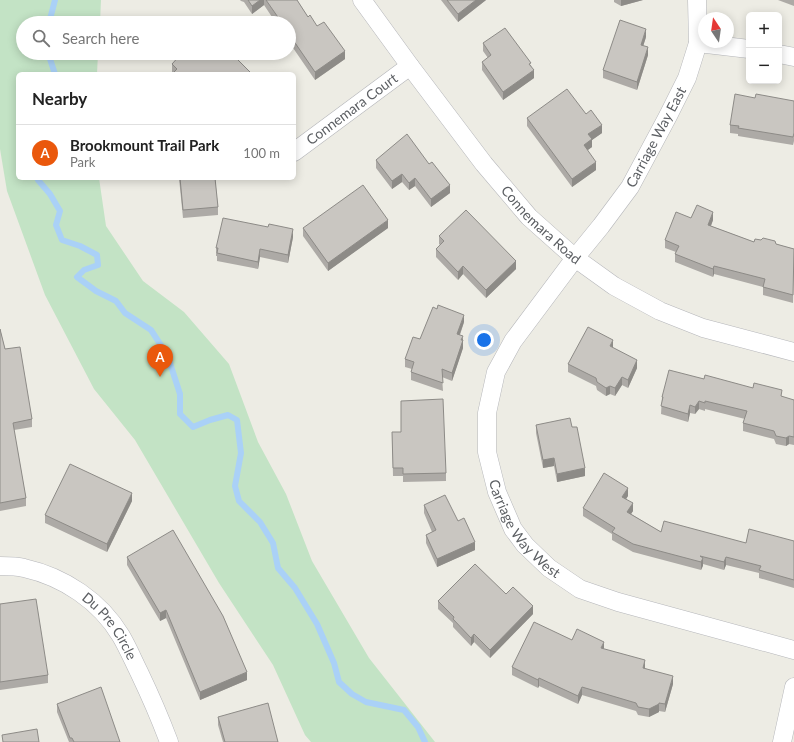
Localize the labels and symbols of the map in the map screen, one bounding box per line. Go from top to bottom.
north arrow [698,12,734,48]
street label: Connemara Court [303,69,401,148]
street label: Carriage Way East [622,83,689,190]
street label: Connemara Road [498,182,584,267]
your location [474,330,494,350]
pin: A [147,344,173,377]
street label: Carriage Way West [486,478,564,581]
street label: Du Pre Circle [79,588,141,662]

